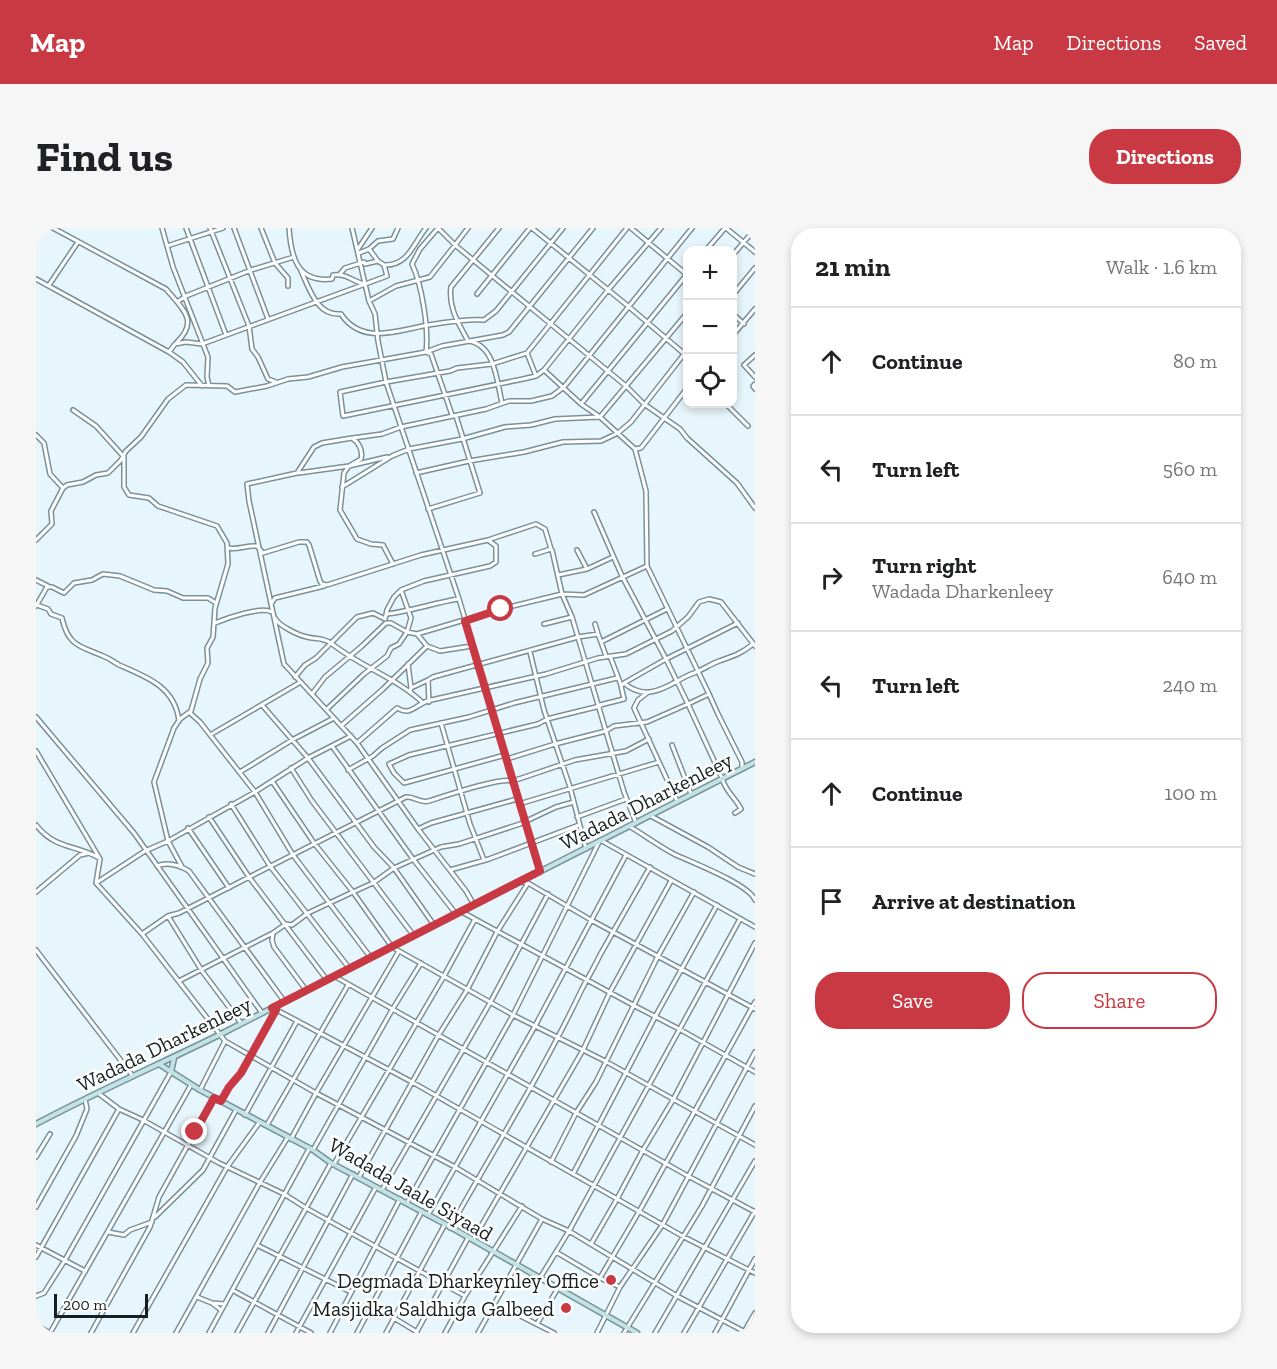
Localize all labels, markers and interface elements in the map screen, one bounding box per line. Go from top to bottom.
text: Map [30,26,85,59]
text: Map [994,30,1034,55]
text: Directions [1067,30,1161,55]
text: Saved [1194,30,1247,55]
button: Directions [1089,129,1241,184]
text: Find us [36,131,173,182]
map controls [683,246,737,408]
button: + [683,246,737,300]
text: 21 min [815,251,890,283]
text: Walk · 1.6 km [1106,255,1217,279]
button: − [683,300,737,354]
icon: ahead [815,345,848,378]
text: Continue [872,348,963,375]
text: 80 m [1173,349,1217,373]
button: locate [683,354,737,408]
icon: left [815,453,848,486]
text: Turn left [872,456,959,483]
text: 560 m [1163,457,1217,481]
text: Turn right [872,552,976,579]
icon: right [815,561,848,594]
text: 640 m [1162,565,1217,589]
text: Wadada Dharkenleey [872,579,1053,603]
route start [487,595,513,621]
icon: left [815,669,848,702]
text: Turn left [872,672,959,699]
text: 240 m [1163,673,1217,697]
street label: Wadada Dharkenleey [556,747,737,855]
icon: ahead [815,777,848,810]
text: Continue [872,780,963,807]
text: 100 m [1164,781,1217,805]
icon: arrive [815,885,848,918]
text: Arrive at destination [872,888,1075,915]
button: Save [815,972,1010,1029]
button: Share [1022,972,1217,1029]
street label: Wadada Dharkenleey [73,991,255,1097]
route end [181,1118,207,1144]
street label: Wadada Jaale Siyaad [324,1132,498,1246]
place label: Degmada Dharkeynley Office [337,1268,599,1293]
marker: Degmada Dharkeynley Office [604,1273,618,1287]
scale bar [54,1291,148,1318]
text: 200 m [63,1295,107,1314]
place label: Masjidka Saldhiga Galbeed [313,1296,554,1322]
marker: Masjidka Saldhiga Galbeed [559,1301,573,1315]

